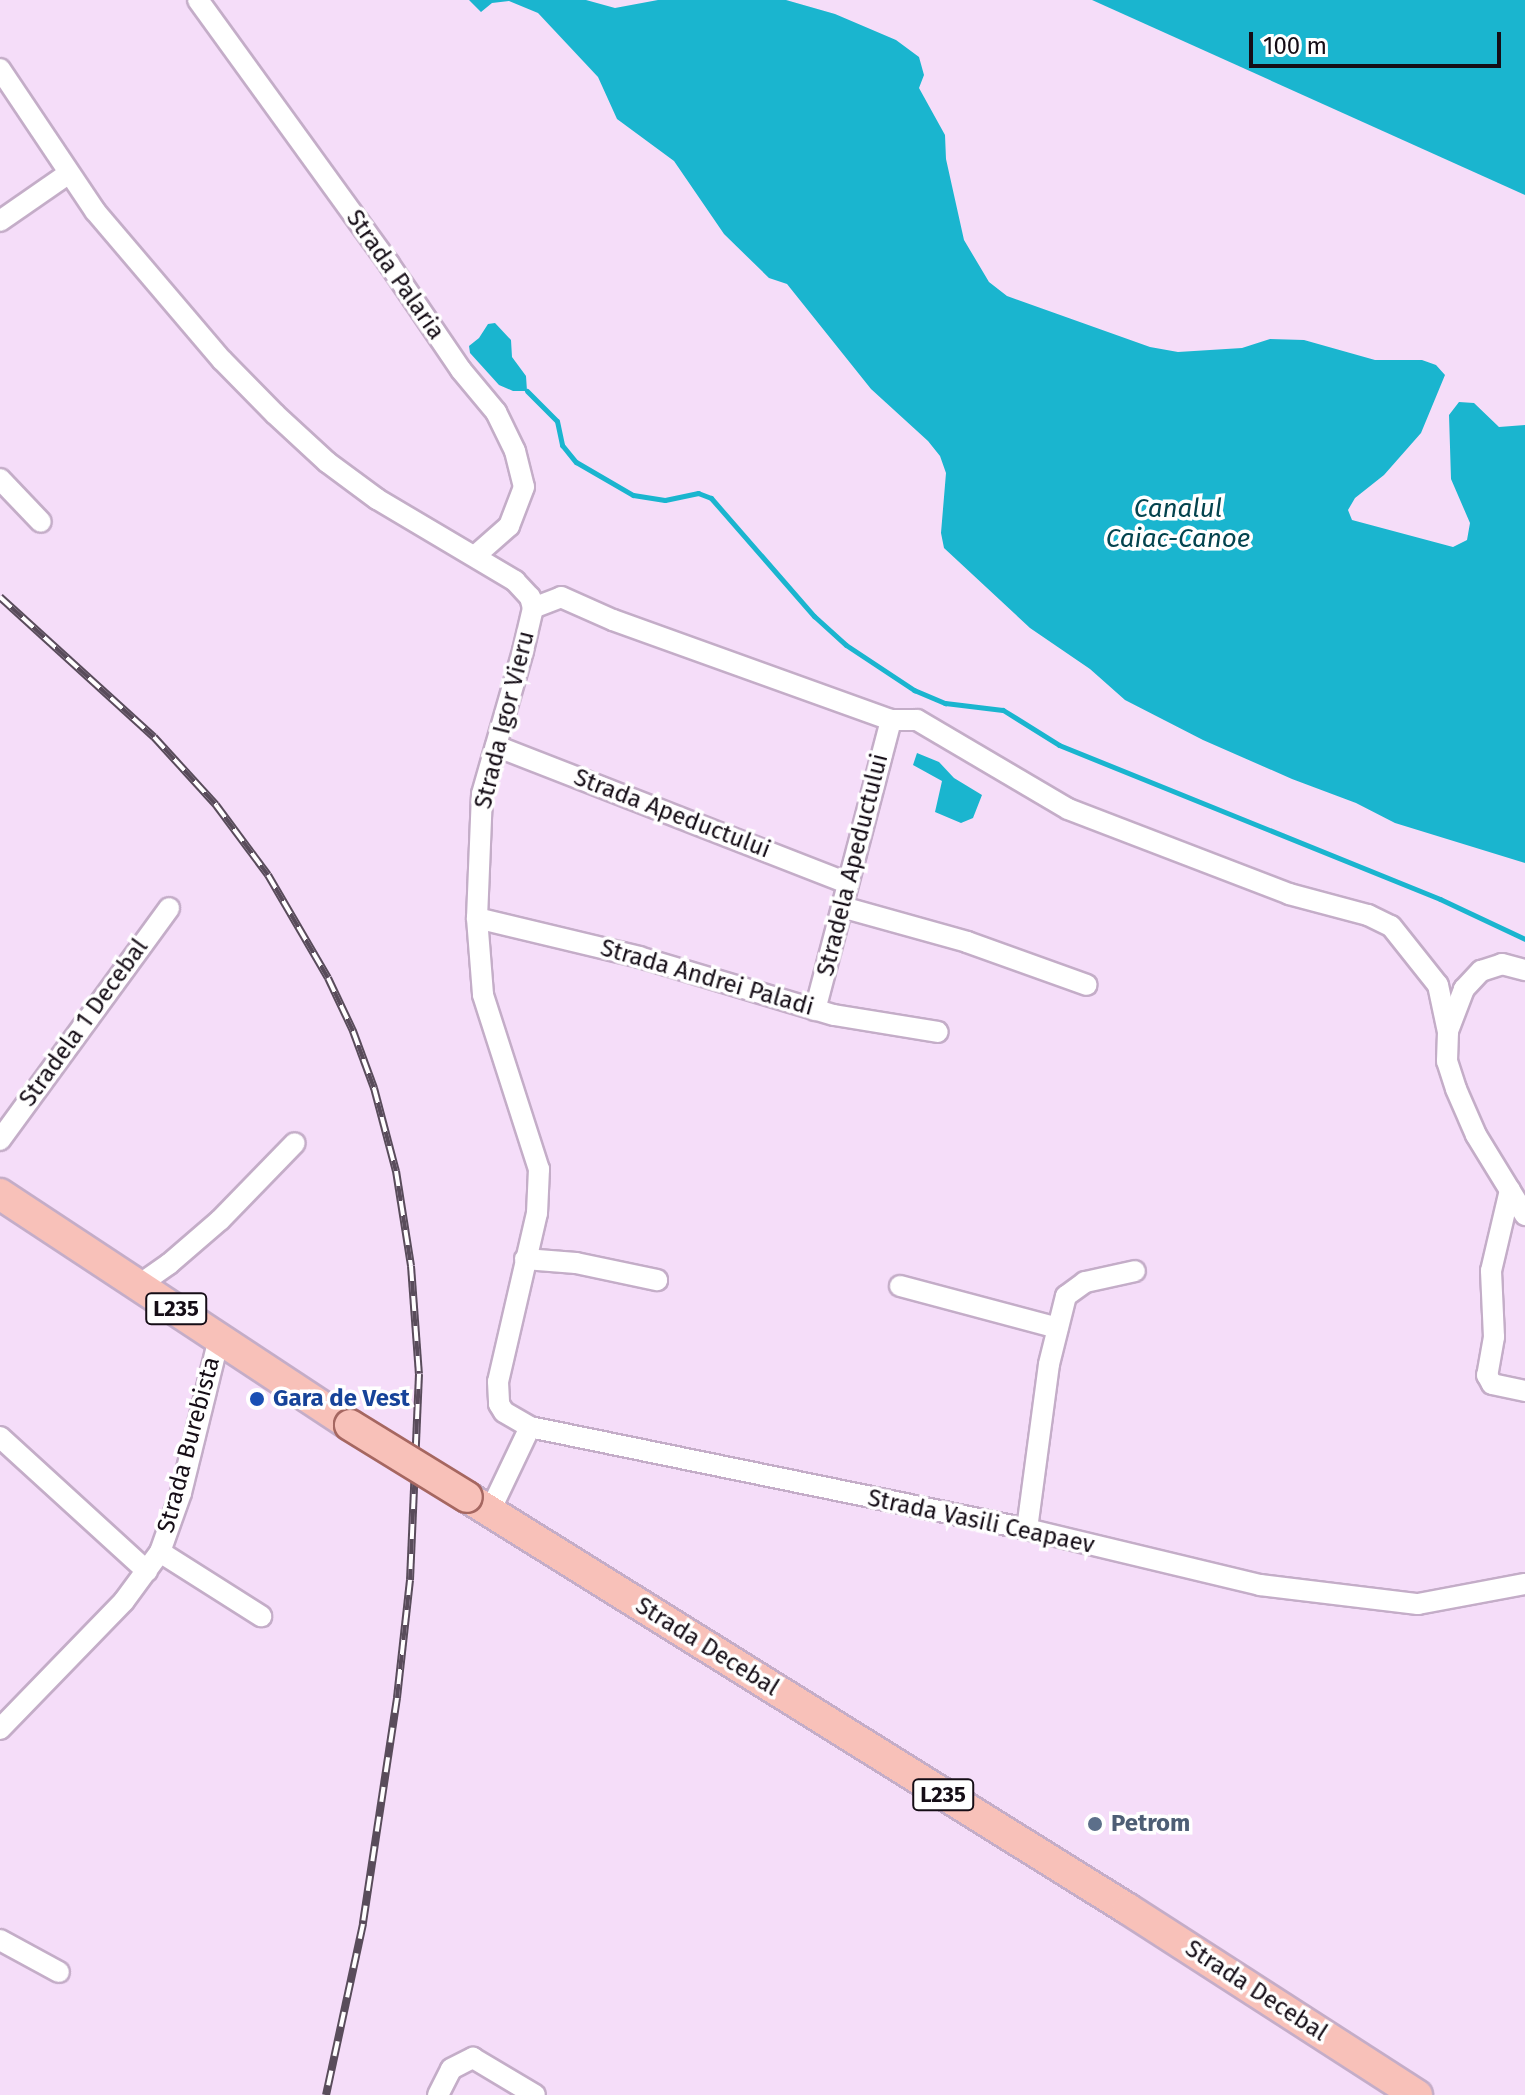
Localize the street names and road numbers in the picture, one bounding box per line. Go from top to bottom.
street label: Strada Palaria [340,205,450,345]
street label: Strada Igor Vieru [469,628,541,812]
street label: Stradela Apeductului [811,751,895,979]
street label: Strada Apeductului [570,763,774,865]
street label: Stradela 1 Decebal [14,934,154,1112]
street label: Strada Andrei Paladi [597,934,817,1022]
road number: L235 [144,1291,208,1327]
street label: Strada Burebista [152,1354,226,1536]
street label: Strada Vasili Ceapaev [865,1484,1097,1560]
street label: Strada Decebal [630,1591,784,1703]
road number: L235 [911,1777,975,1813]
street label: Strada Decebal [1180,1934,1332,2048]

